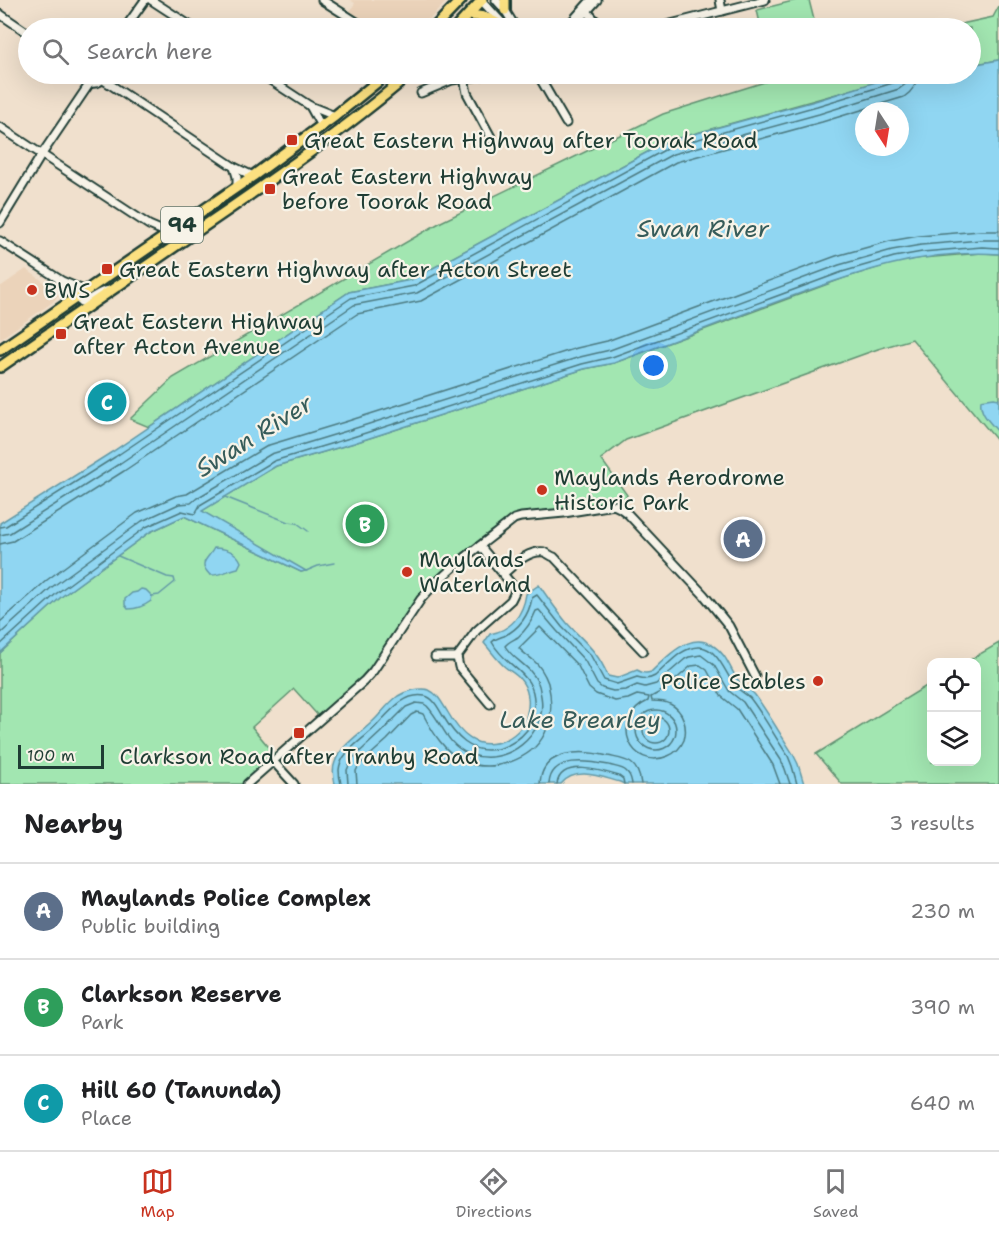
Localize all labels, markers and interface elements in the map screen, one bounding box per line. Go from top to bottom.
search box [18,18,981,84]
icon: search [39,35,72,68]
text: Search here [87,37,213,66]
north arrow [855,102,909,156]
place label: Great Eastern Highway after Toorak Road [304,126,758,155]
marker: Great Eastern Highway after Toorak Road [285,133,299,147]
place label: Great Eastern Highway before Toorak Road [282,162,533,216]
marker: Great Eastern Highway before Toorak Road [263,182,277,196]
road number: 94 [161,207,203,243]
water label: Swan River [637,213,770,245]
place label: Great Eastern Highway after Acton Street [119,255,572,284]
marker: Great Eastern Highway after Acton Street [100,262,114,276]
place label: BWS [44,276,90,305]
marker: BWS [25,283,39,297]
place label: Great Eastern Highway after Acton Avenue [73,307,324,361]
marker: Great Eastern Highway after Acton Avenue [54,327,68,341]
your location [639,351,668,380]
pin: C [88,380,126,424]
water label: Swan River [189,387,319,485]
place label: Maylands Aerodrome Historic Park [554,463,785,517]
marker: Maylands Aerodrome Historic Park [535,483,549,497]
pin: B [346,502,385,546]
pin: A [724,516,762,562]
place label: Maylands Waterland [419,545,531,599]
marker: Maylands Waterland [400,565,414,579]
map controls [927,658,981,766]
button: locate [927,658,981,712]
place label: Police Stables [661,667,806,696]
marker: Police Stables [811,674,825,688]
water label: Lake Brearley [499,704,661,736]
button: layers [927,712,981,766]
marker: Clarkson Road after Tranby Road [292,726,306,740]
scale bar [18,742,104,770]
place label: Clarkson Road after Tranby Road [119,742,479,771]
text: 100 m [27,745,75,766]
text: Nearby [24,806,123,841]
text: 3 results [889,810,975,836]
text: Maylands Police Complex [81,884,371,913]
text: A [36,898,51,924]
text: 230 m [910,898,975,924]
text: Public building [81,913,220,939]
text: Clarkson Reserve [81,980,282,1009]
text: B [37,994,50,1020]
text: 390 m [910,994,975,1020]
text: Park [81,1009,124,1035]
text: Hill 60 (Tanunda) [81,1076,281,1105]
text: C [37,1090,50,1116]
text: 640 m [910,1090,975,1116]
text: Place [81,1105,132,1131]
tab: Map [141,1165,175,1222]
tab: Directions [456,1165,532,1222]
tab: Saved [813,1165,859,1222]

